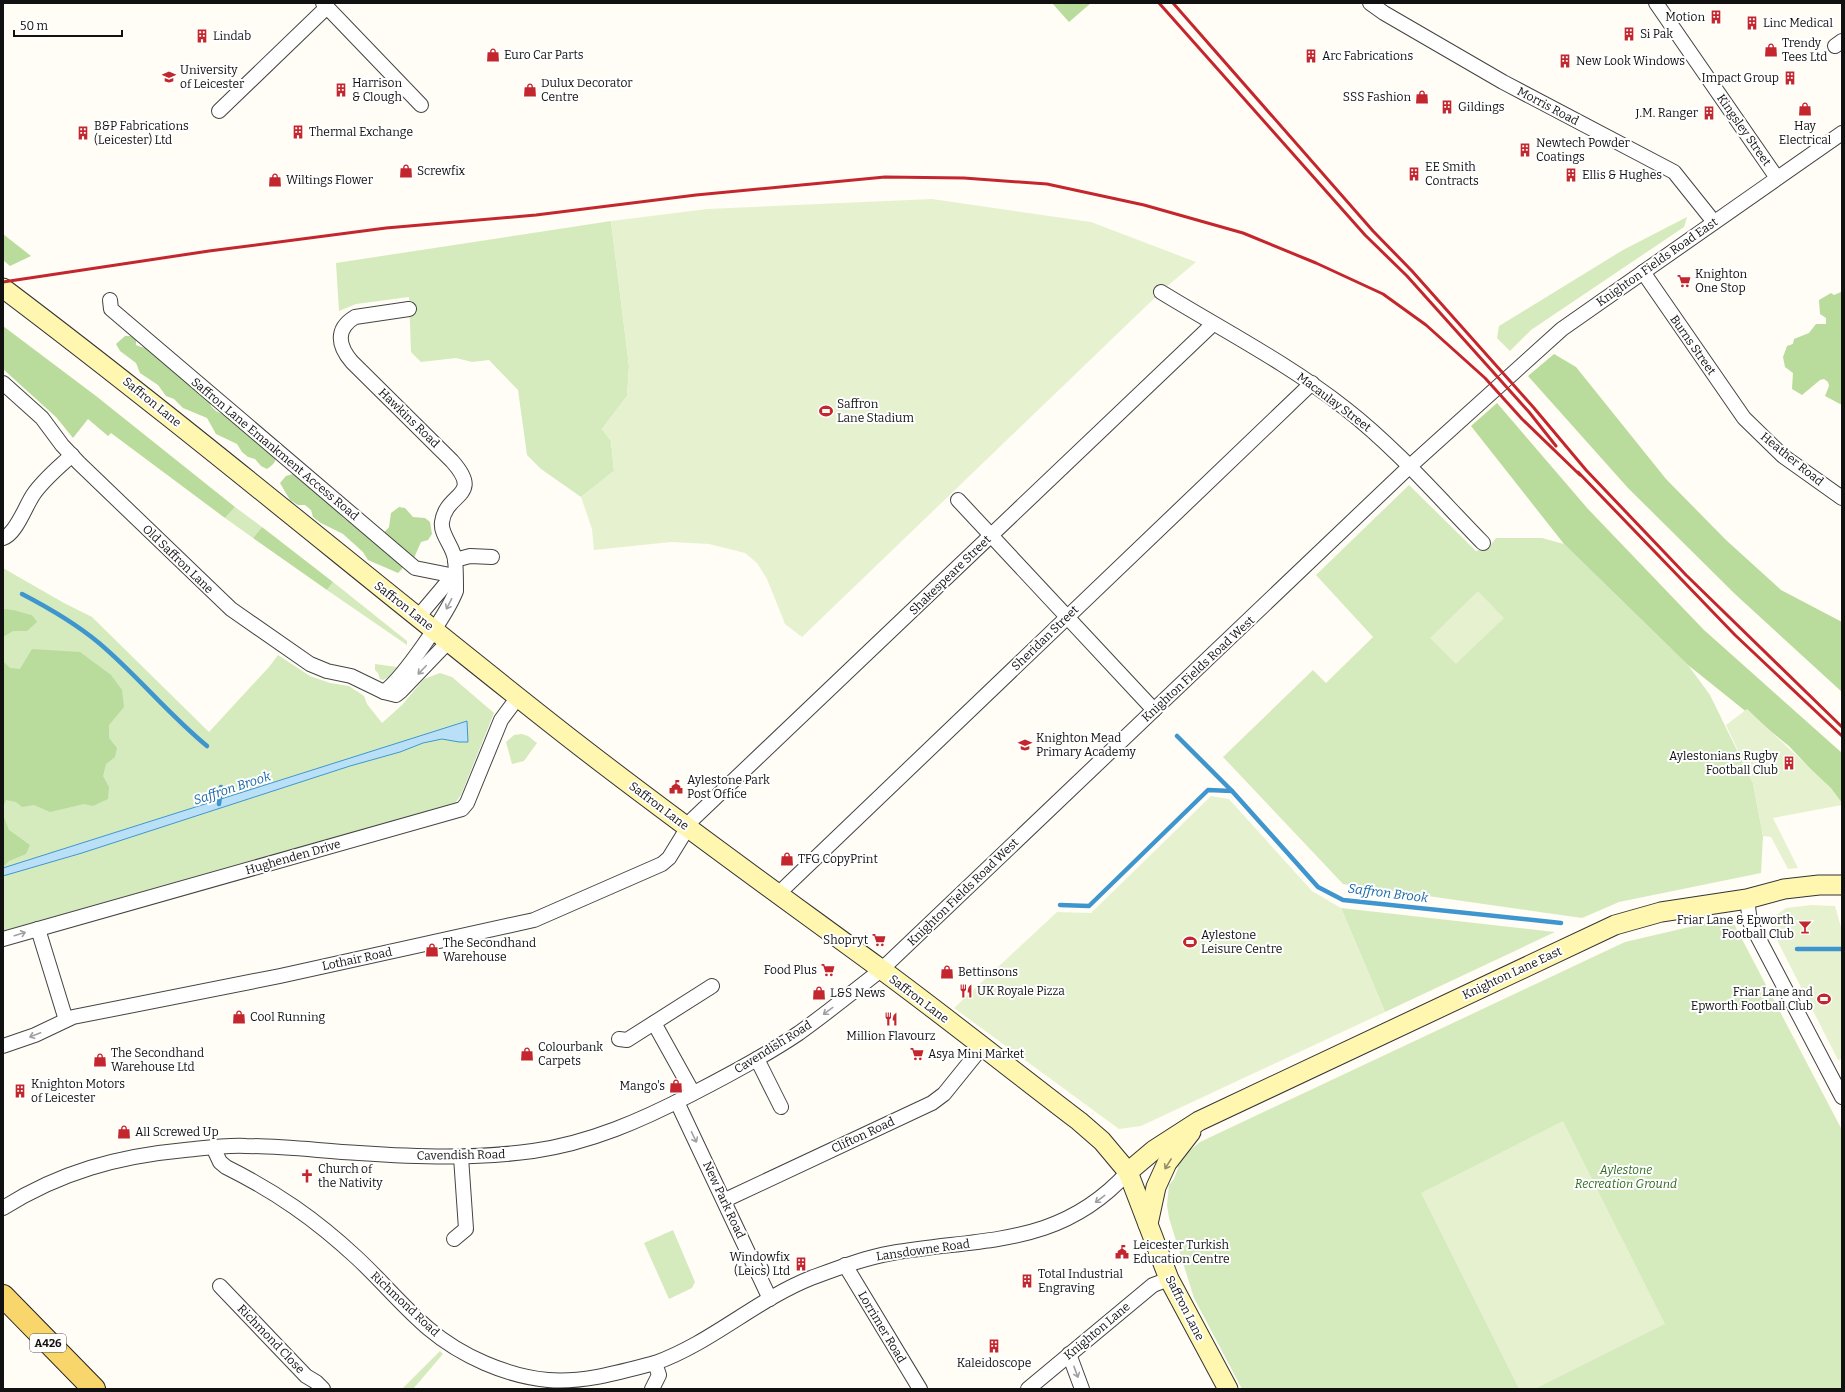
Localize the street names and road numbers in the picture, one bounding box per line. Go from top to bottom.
street label: Morris Road [1515,84,1581,128]
street label: Kingsley Street [1714,91,1774,169]
street label: Knighton Fields Road East [1594,214,1721,309]
street label: Burns Street [1667,312,1719,378]
street label: Macaulay Street [1294,370,1374,435]
street label: Saffron Lane [120,374,184,430]
street label: Saffron Lane Emankment Access Road [189,375,361,523]
street label: Hawkins Road [376,385,442,451]
street label: Heather Road [1758,429,1826,489]
street label: Old Saffron Lane [140,522,216,596]
street label: Shakespeare Street [906,532,994,618]
street label: Saffron Lane [372,579,436,633]
street label: Sheridan Street [1009,602,1082,673]
street label: Knighton Fields Road West [1139,613,1258,725]
street label: Saffron Lane [626,779,692,833]
street label: Knighton Fields Road West [905,835,1022,949]
street label: Hughenden Drive [244,837,342,877]
street label: Knighton Lane East [1460,944,1565,1002]
street label: Lothair Road [321,945,393,973]
street label: Saffron Lane [886,972,952,1026]
street label: Cavendish Road [732,1018,814,1076]
street label: Clifton Road [829,1114,897,1156]
street label: Cavendish Road [417,1147,505,1163]
street label: New Park Road [700,1159,748,1241]
street label: Lansdowne Road [875,1236,971,1264]
street label: Richmond Road [368,1269,442,1339]
street label: Saffron Lane [1163,1273,1207,1343]
street label: Lorrimer Road [855,1289,909,1365]
street label: Knighton Lane [1061,1299,1133,1363]
street label: Richmond Close [235,1302,307,1376]
road number: A426 [30,1334,66,1352]

